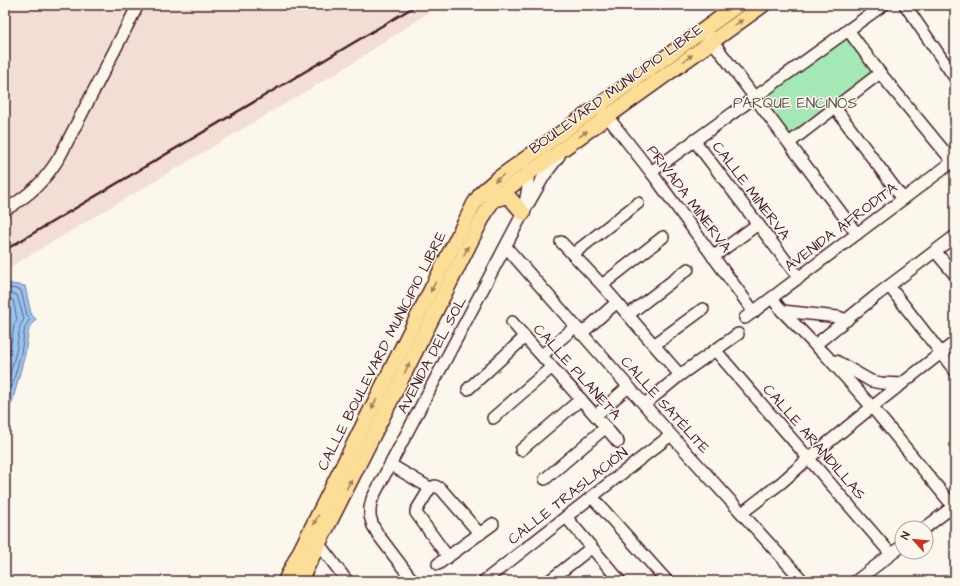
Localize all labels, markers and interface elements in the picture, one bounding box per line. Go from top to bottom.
street label: BOULEVARD MUNICIPIO LIBRE [525,19,707,159]
one-way arrow [732,19,743,27]
one-way arrow [683,54,694,62]
park label: PARQUE ENCINOS [733,93,857,114]
one-way arrow [577,130,588,138]
street label: CALLE MINERVA [707,137,795,245]
street label: PRIVADA MINERVA [642,141,737,257]
one-way arrow [494,173,505,182]
street label: AVENIDA AFRODITA [780,177,902,276]
street label: CALLE BOULEVARD MUNICIPIO LIBRE [312,228,452,474]
one-way arrow [463,246,469,257]
one-way arrow [430,282,436,293]
street label: AVENIDA DEL SOL [392,292,472,417]
street label: CALLE PLANETA [528,319,626,425]
street label: CALLE SATÉLITE [616,352,714,458]
one-way arrow [404,362,411,373]
street label: CALLE ARANDILLAS [758,380,870,505]
one-way arrow [371,398,377,409]
street label: CALLE TRASLACIÓN [503,442,633,550]
one-way arrow [346,478,352,489]
one-way arrow [313,514,319,525]
north arrow [894,520,934,560]
text: N [897,529,914,542]

